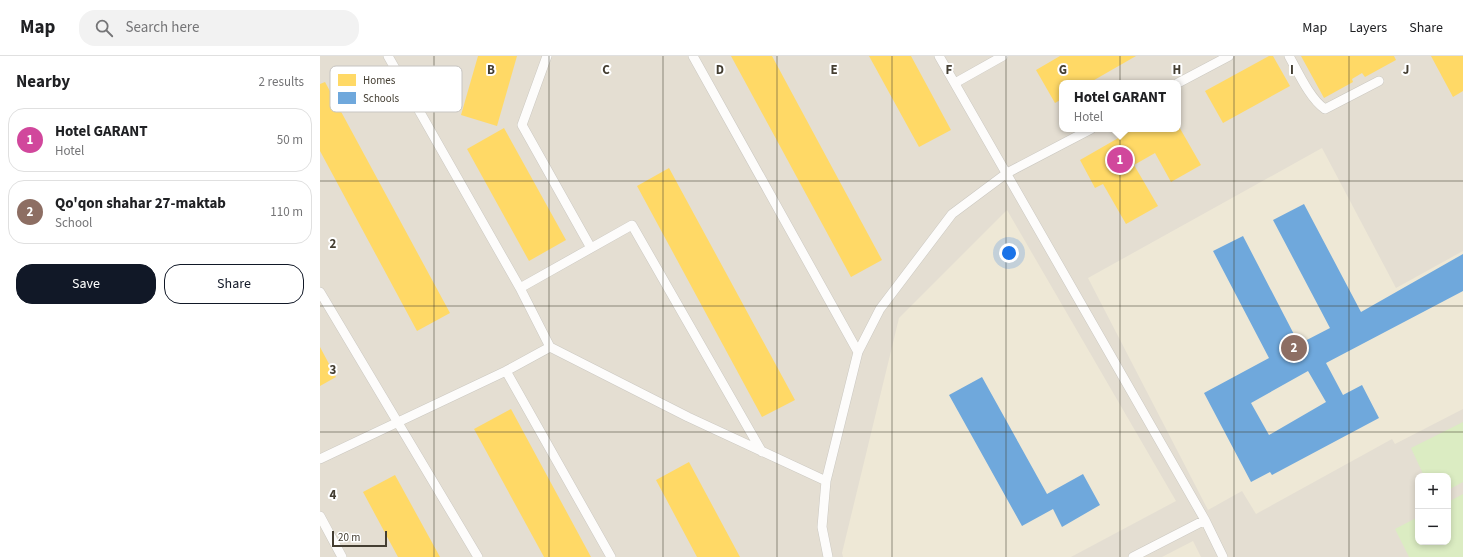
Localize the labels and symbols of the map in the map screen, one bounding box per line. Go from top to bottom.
text: B [487,61,495,79]
text: C [602,61,610,79]
text: D [716,61,724,79]
text: E [830,61,838,79]
text: F [946,61,953,79]
text: G [1059,61,1067,79]
text: H [1173,61,1181,79]
text: I [1290,61,1294,79]
text: J [1403,61,1409,79]
legend [330,66,462,112]
text: Homes [363,73,396,88]
text: Schools [363,91,400,106]
pin: 1 [1107,145,1133,175]
text: 2 [330,235,337,253]
your location [999,243,1019,263]
pin: 2 [1281,333,1307,363]
text: 3 [330,361,337,379]
text: 4 [330,486,337,504]
scale bar [332,529,387,548]

